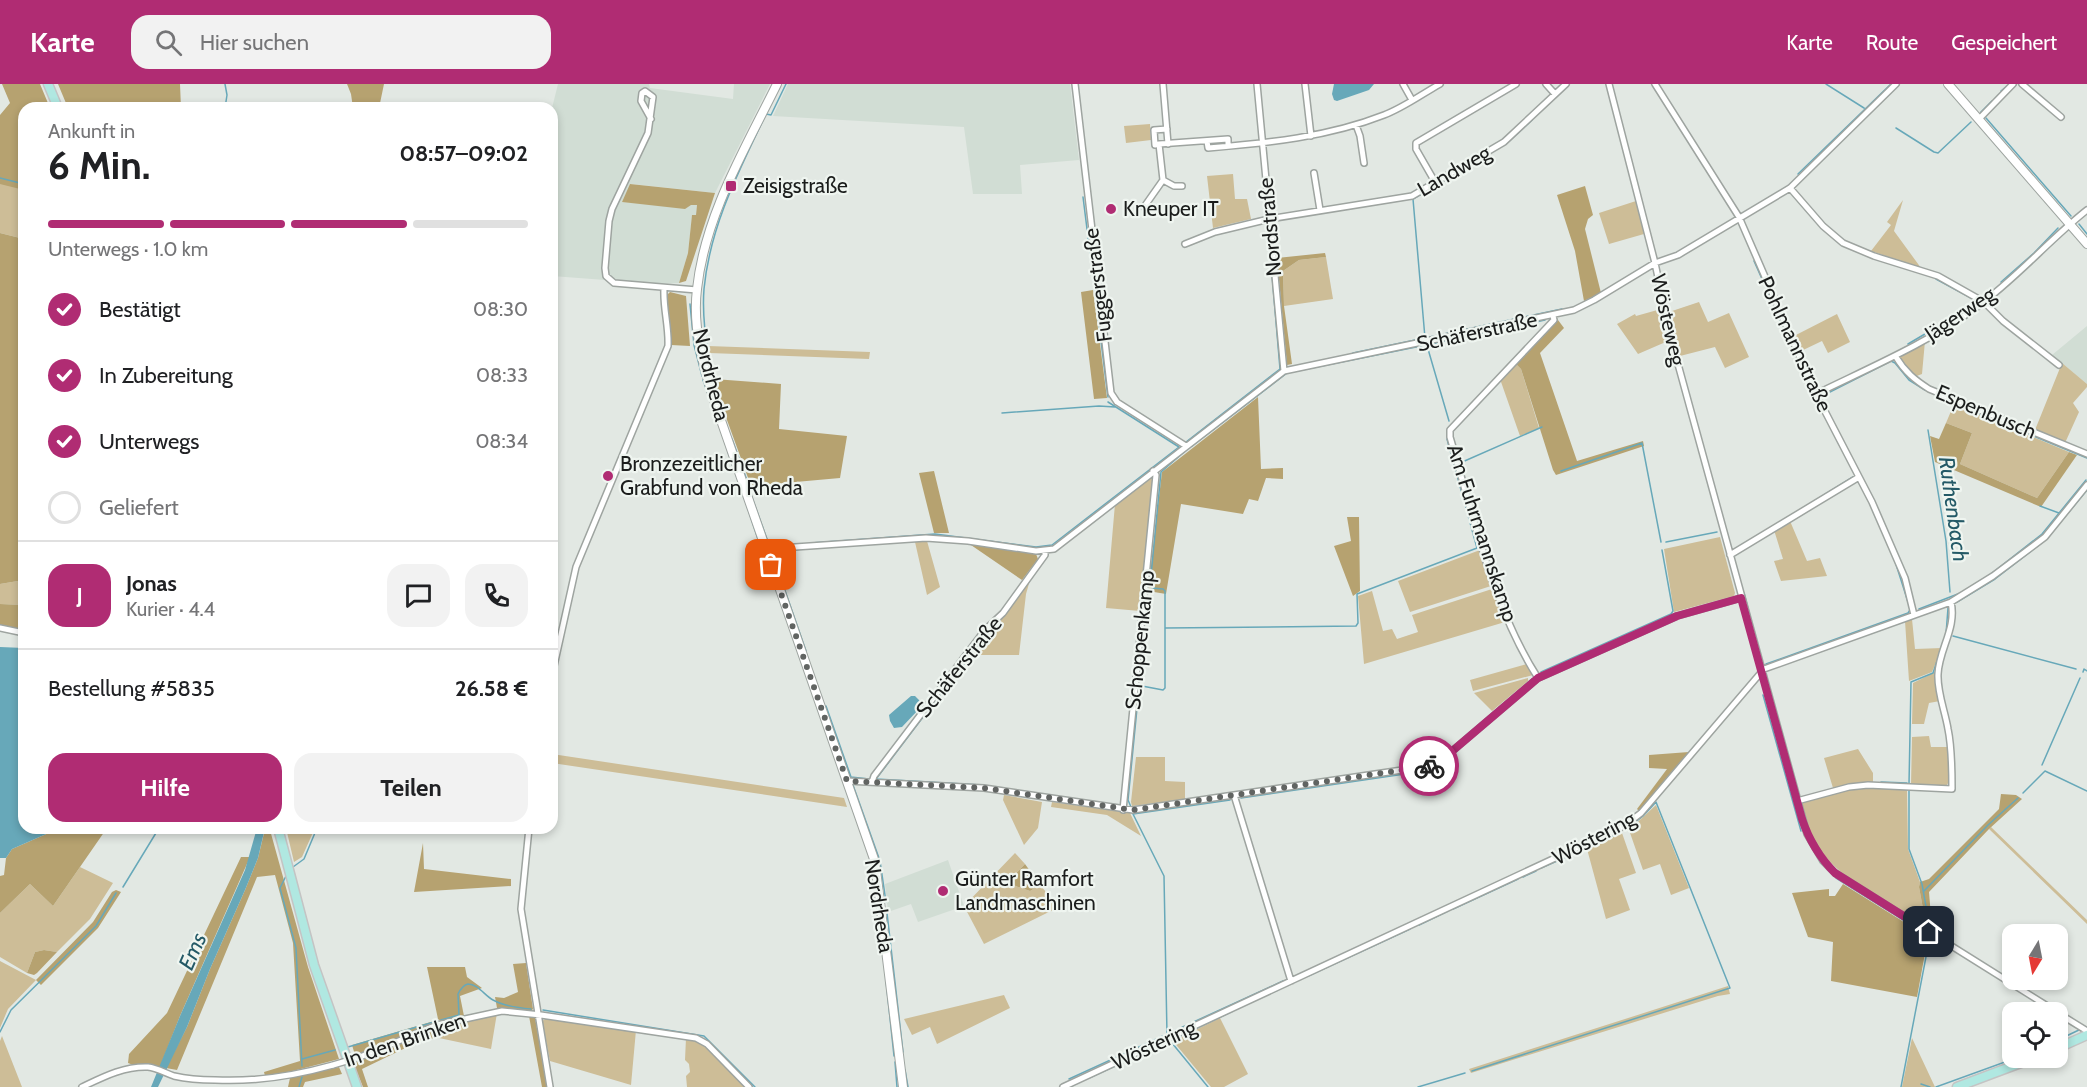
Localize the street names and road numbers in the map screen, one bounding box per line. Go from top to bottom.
street label: Landweg [1413,139,1495,201]
street label: Nordstraße [1253,176,1286,278]
street label: Fuggerstraße [1078,226,1117,343]
street label: Wösteweg [1646,272,1691,369]
street label: Pohlmannstraße [1753,272,1838,416]
street label: Jägerweg [1919,281,2000,347]
street label: Schäferstraße [1414,307,1540,356]
street label: Nordrheda [688,326,735,424]
street label: Espenbusch [1932,379,2040,444]
street label: Am Fuhrmannskamp [1442,441,1523,625]
street label: Schoppenkamp [1120,569,1159,711]
street label: Schäferstraße [910,611,1007,722]
street label: Wöstering [1548,805,1640,870]
street label: Nordrheda [860,857,899,955]
street label: In den Brinken [341,1007,469,1072]
street label: Wöstering [1108,1014,1200,1075]

